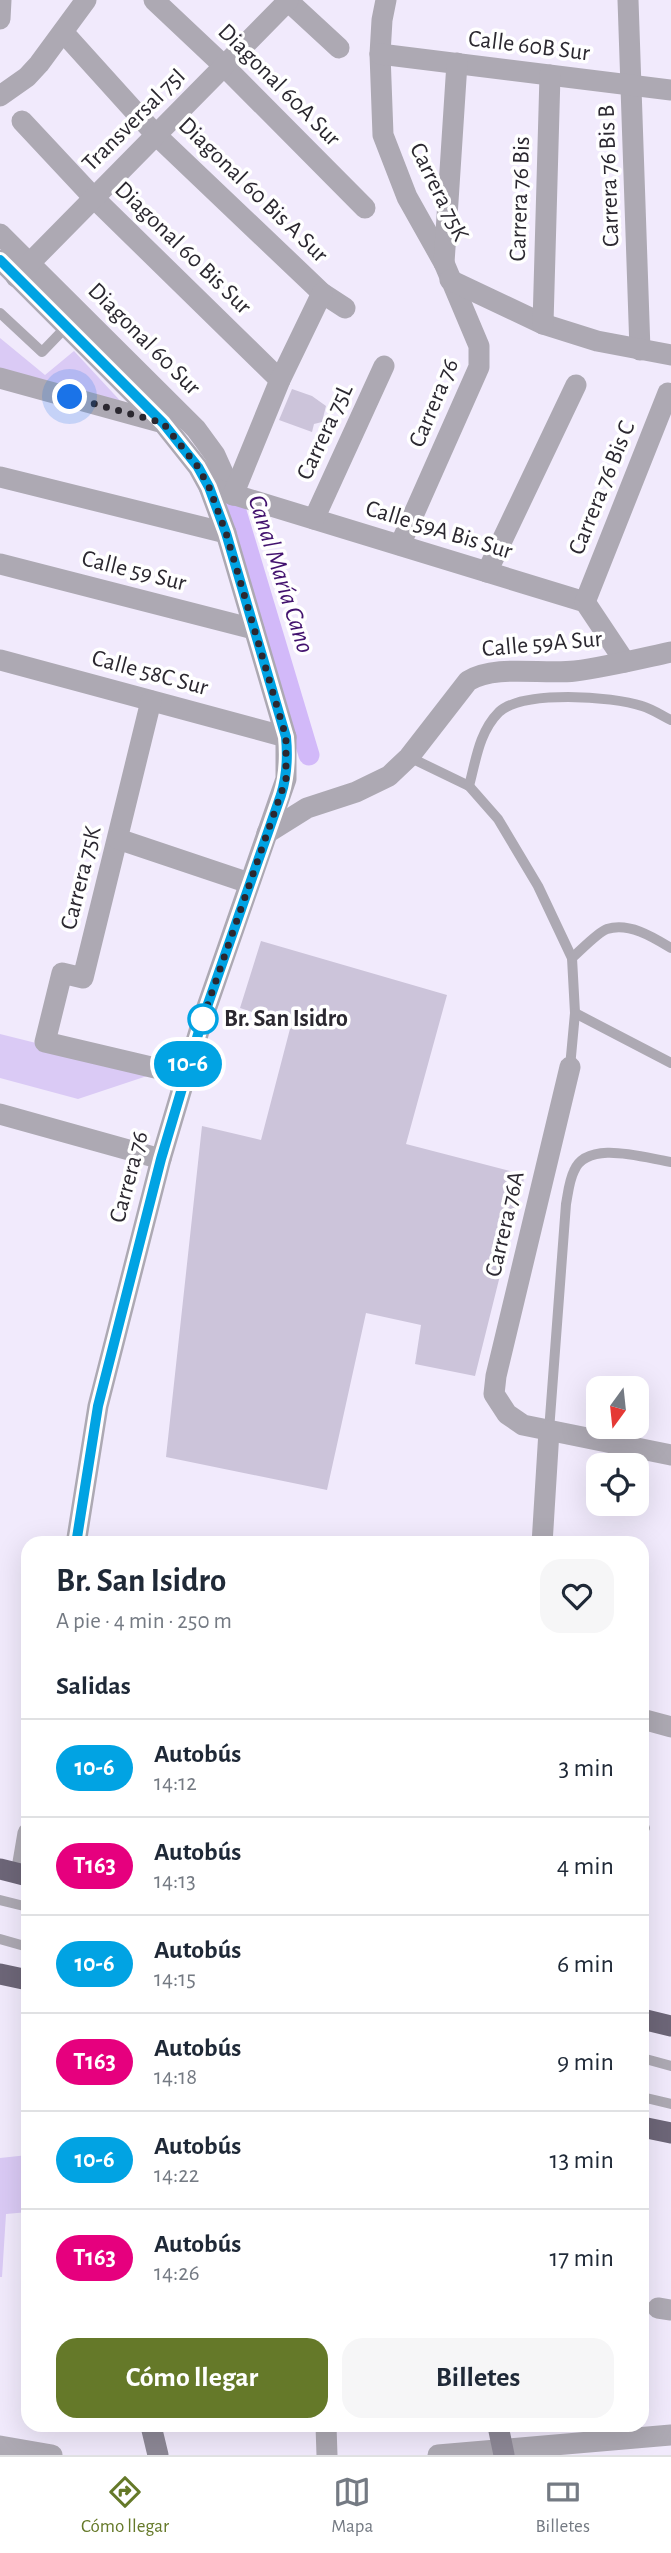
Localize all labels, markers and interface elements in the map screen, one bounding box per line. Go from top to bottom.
street label: Diagonal 60A Sur [213,19,345,151]
street label: Calle 60B Sur [467,27,591,65]
street label: Transversal 75I [78,64,190,176]
street label: Carrera 76 Bis B [595,105,623,247]
street label: Diagonal 60 Bis A Sur [174,113,332,267]
street label: Carrera 76 Bis [506,136,534,262]
street label: Carrera 75K [405,139,473,245]
street label: Diagonal 60 Bis Sur [110,177,256,319]
street label: Diagonal 60 Sur [83,278,205,400]
street label: Carrera 76 [405,355,463,451]
your location [52,379,87,414]
street label: Carrera 75L [292,380,358,484]
street label: Carrera 76 Bis C [564,418,640,558]
water label: Canal María Cano [243,492,319,656]
street label: Calle 59A Bis Sur [363,496,516,564]
street label: Calle 59 Sur [79,546,189,596]
street label: Calle 59A Sur [481,627,603,661]
street label: Calle 58C Sur [89,646,211,700]
street label: Carrera 75K [57,823,106,932]
marker: Br. San Isidro [188,1004,218,1034]
place label: Br. San Isidro [224,1007,348,1031]
line badge: 10-6 [139,1041,237,1087]
text: 10-6 [168,1052,208,1076]
street label: Carrera 76 [105,1129,153,1225]
street label: Carrera 76A [481,1169,529,1279]
north arrow [586,1376,649,1438]
map controls [586,1376,649,1516]
button: locate [586,1453,649,1516]
button: heart [540,1559,614,1633]
text: Br. San Isidro [56,1565,226,1598]
text: A pie · 4 min · 250 m [56,1610,232,1633]
text: Salidas [56,1673,131,1699]
text: Autobús [154,1741,241,1767]
text: 3 min [558,1755,614,1781]
text: 10-6 [74,1756,115,1780]
text: 14:12 [154,1772,197,1795]
text: Autobús [154,1839,241,1865]
text: 4 min [557,1853,614,1879]
text: T163 [73,1854,116,1878]
text: 14:13 [154,1870,196,1893]
text: Autobús [154,1937,241,1963]
text: 6 min [557,1951,614,1977]
text: 10-6 [74,1952,115,1976]
text: 14:15 [154,1968,196,1991]
text: Autobús [154,2035,241,2061]
text: 9 min [557,2049,614,2075]
text: T163 [73,2050,116,2074]
text: 14:18 [154,2066,197,2089]
text: Autobús [154,2133,241,2159]
text: 13 min [550,2147,614,2173]
text: 10-6 [74,2148,115,2172]
text: 14:22 [154,2164,199,2187]
text: Autobús [154,2231,241,2257]
text: 17 min [549,2245,614,2271]
text: T163 [73,2246,116,2270]
text: 14:26 [154,2262,200,2285]
button: Cómo llegar [56,2338,328,2418]
button: Billetes [342,2338,614,2418]
tab: Cómo llegar [81,2473,169,2538]
tab: Mapa [331,2473,373,2538]
tab: Billetes [535,2473,590,2538]

